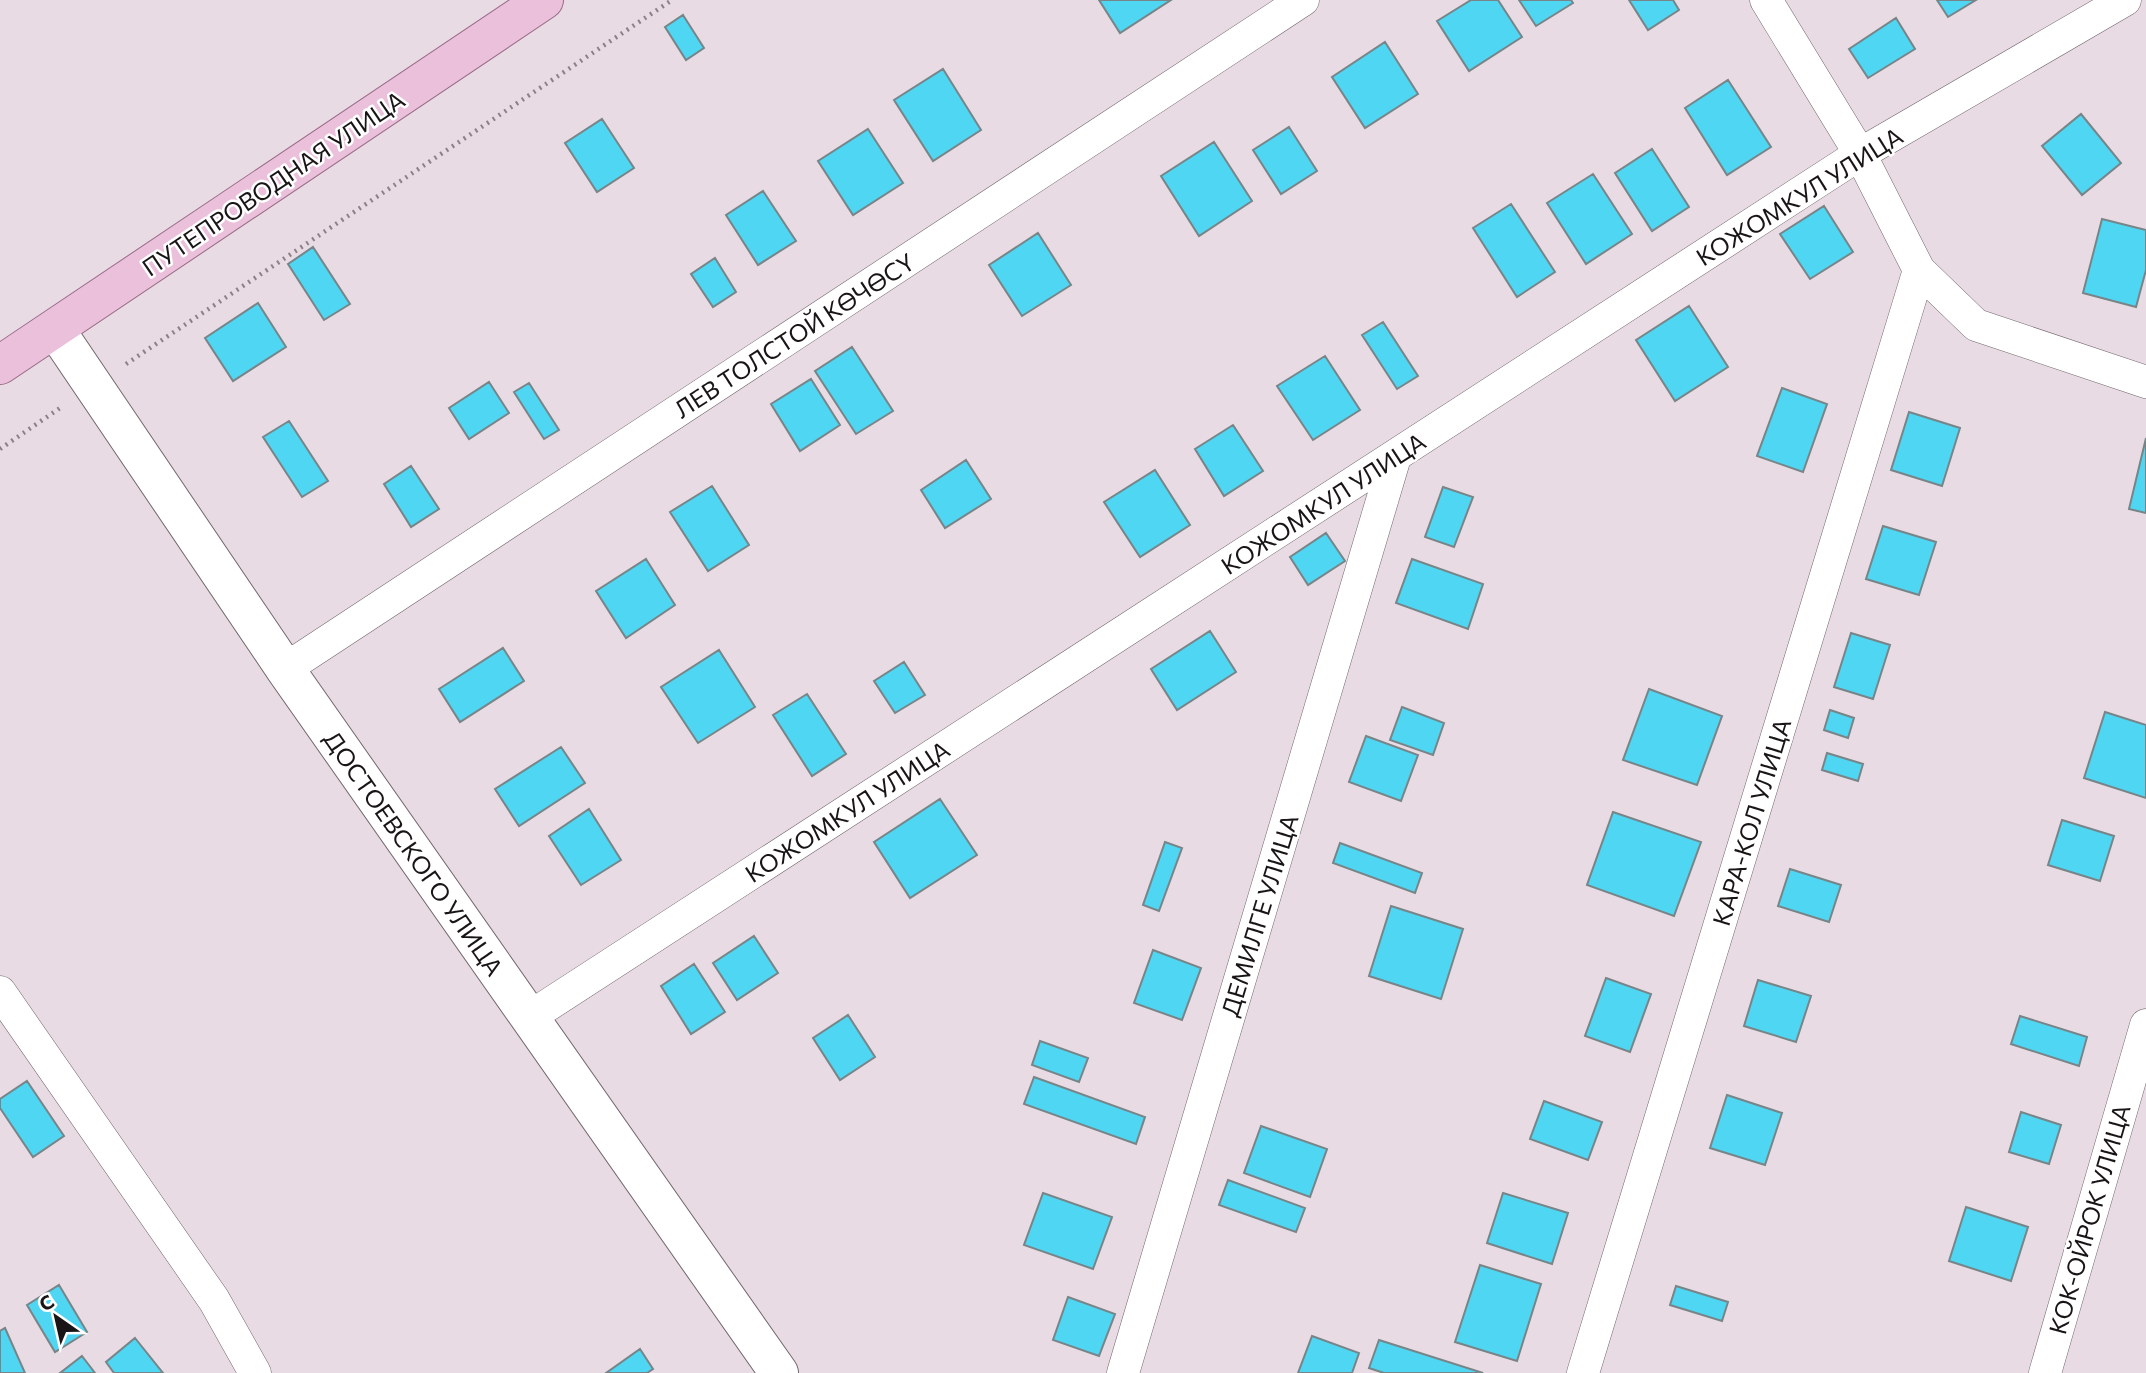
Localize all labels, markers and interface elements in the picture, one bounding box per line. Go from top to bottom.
street label: ПУТЕПРОВОДНАЯ УЛИЦА [136,84,410,282]
street label: КОЖОМКУЛ УЛИЦА [1690,121,1908,271]
street label: ЛЕВ ТОЛСТОЙ КӨЧӨСҮ [669,246,920,424]
street label: КОЖОМКУЛ УЛИЦА [1215,426,1431,580]
street label: КАРА-КОЛ УЛИЦА [1706,715,1796,929]
street label: ДОСТОЕВСКОГО УЛИЦА [318,725,510,981]
street label: КОЖОМКУЛ УЛИЦА [739,734,955,888]
street label: ДЕМИЛГЕ УЛИЦА [1214,811,1304,1019]
street label: КОК-ОЙРОК УЛИЦА [2042,1101,2136,1337]
north arrow [21,1282,91,1352]
text: С [34,1289,58,1316]

